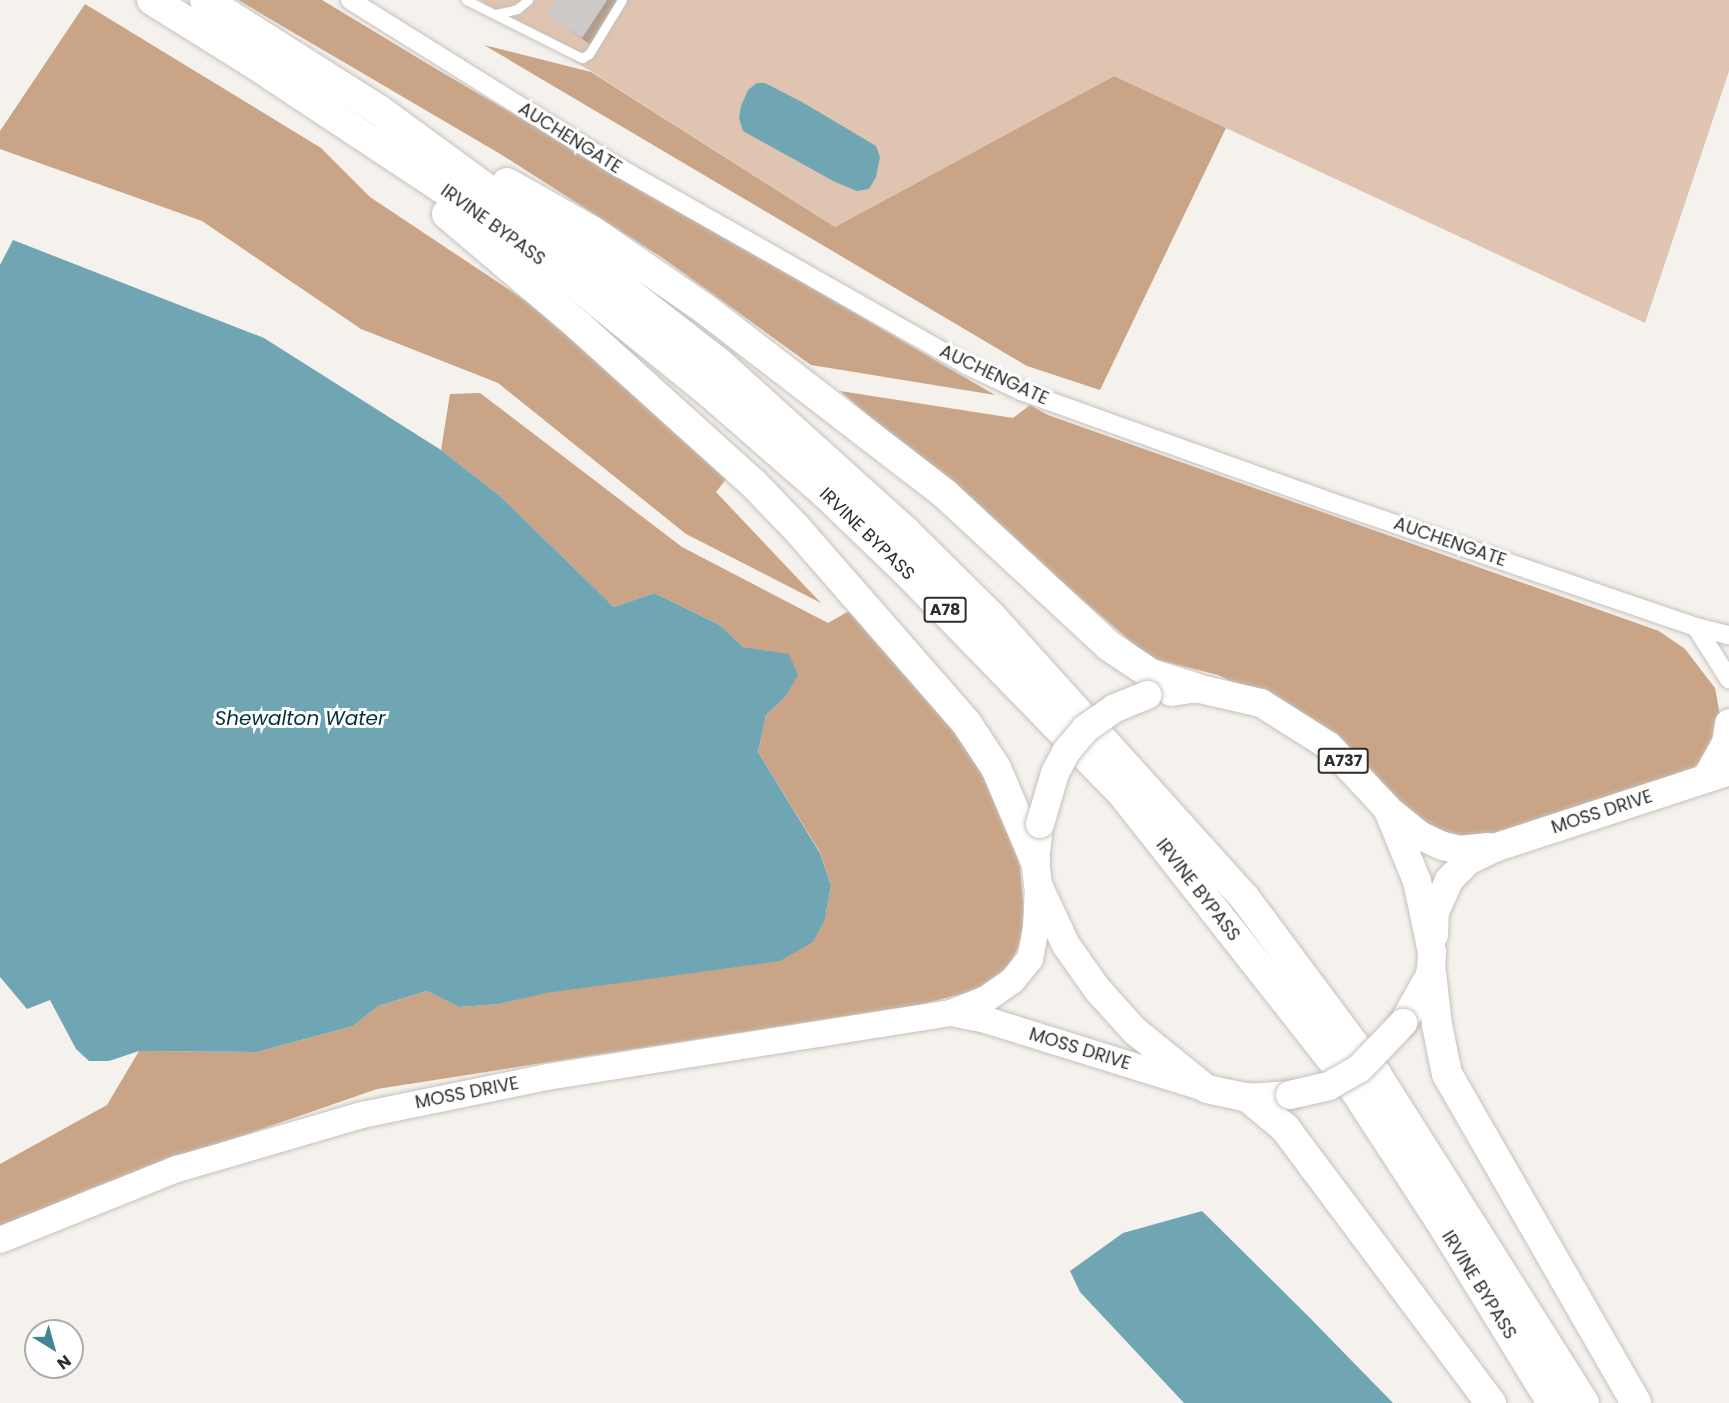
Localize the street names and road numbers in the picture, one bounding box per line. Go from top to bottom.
street label: AUCHENGATE [514,98,626,178]
street label: IRVINE BYPASS [437,180,549,270]
street label: AUCHENGATE [936,340,1052,410]
street label: IRVINE BYPASS [815,483,919,585]
street label: AUCHENGATE [1391,513,1509,571]
road number: A78 [922,597,968,623]
road number: A737 [1318,748,1368,774]
street label: MOSS DRIVE [1549,785,1655,839]
street label: IRVINE BYPASS [1151,835,1245,945]
street label: MOSS DRIVE [1027,1023,1133,1075]
street label: MOSS DRIVE [413,1072,521,1114]
street label: IRVINE BYPASS [1437,1227,1521,1343]

